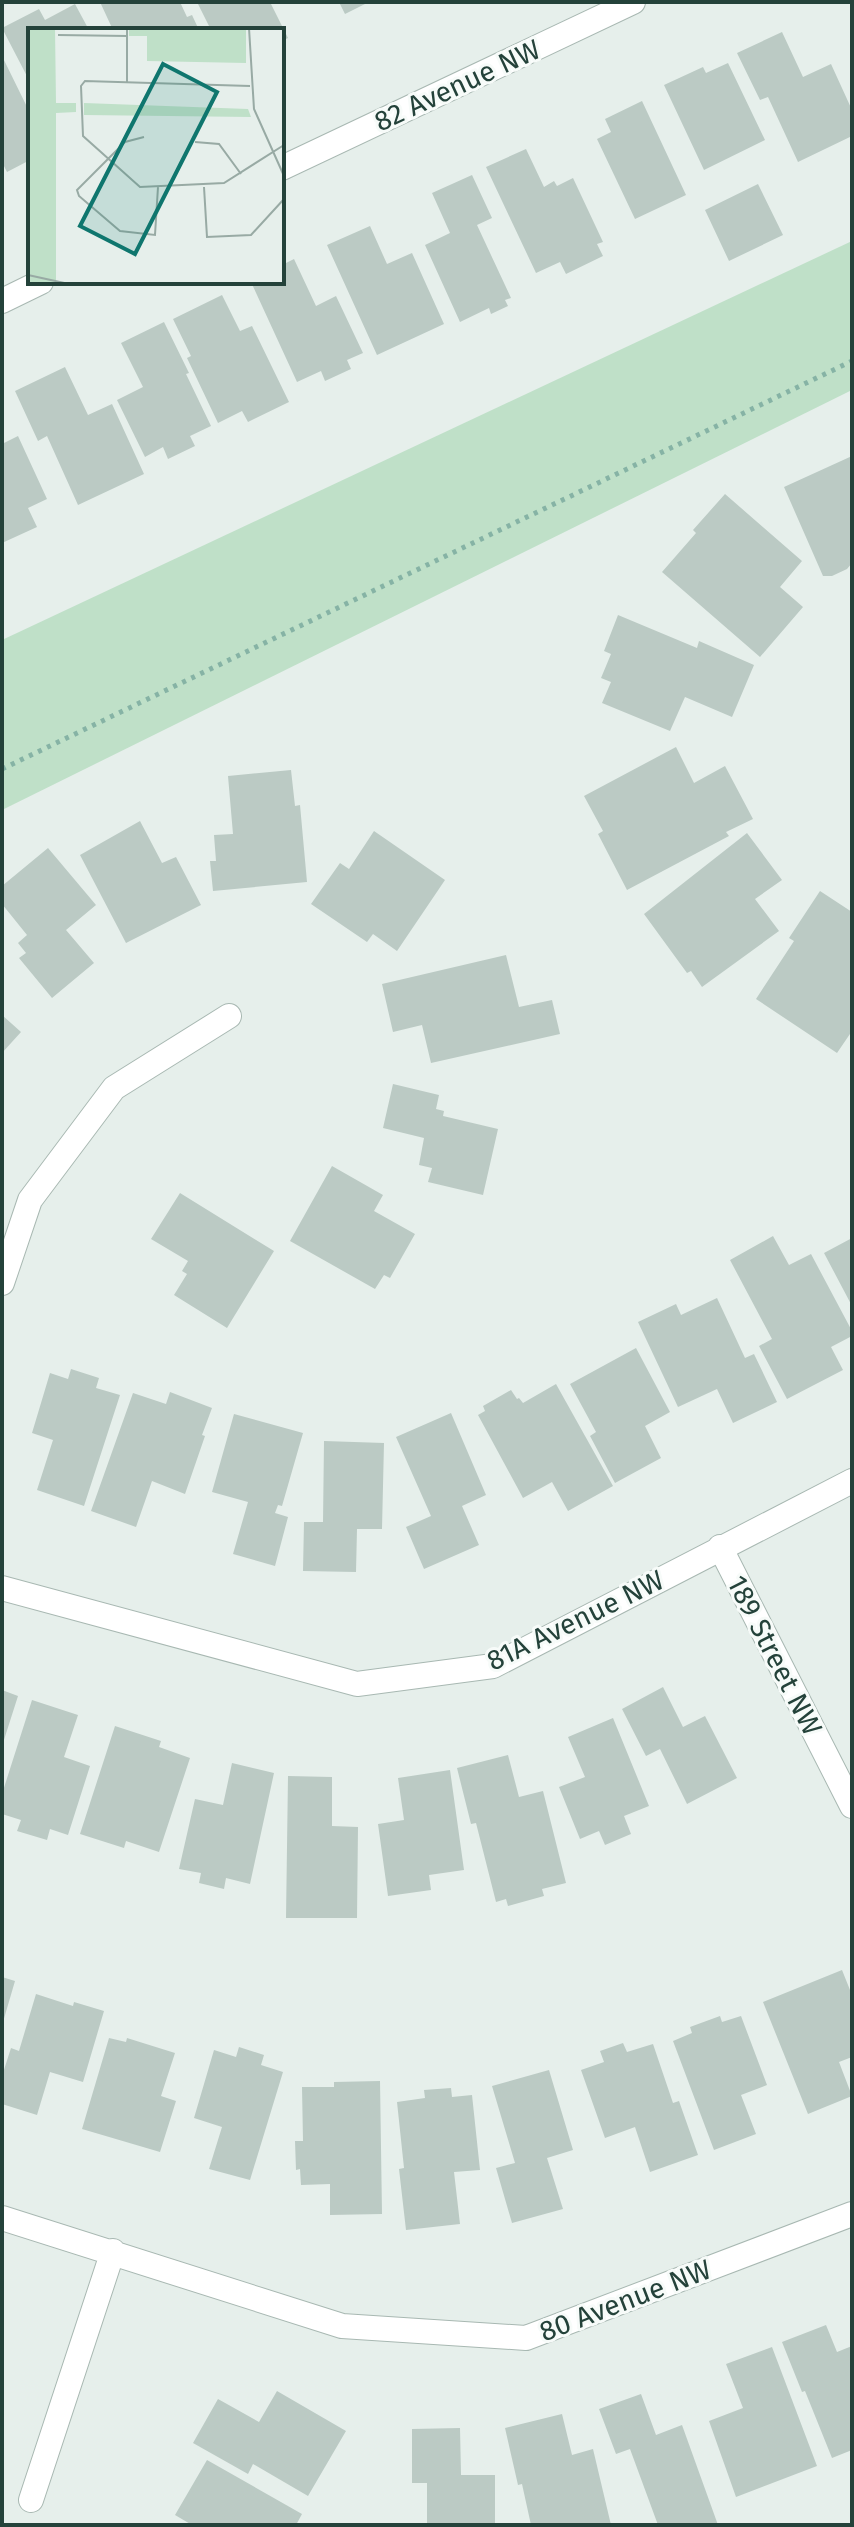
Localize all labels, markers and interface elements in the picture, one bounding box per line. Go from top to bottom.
inset map [28,28,284,284]
street label: 82 Avenue NW [369,33,545,138]
street label: 81A Avenue NW [481,1563,669,1678]
street label: 189 Street NW [720,1570,829,1741]
street label: 80 Avenue NW [535,2253,716,2348]

